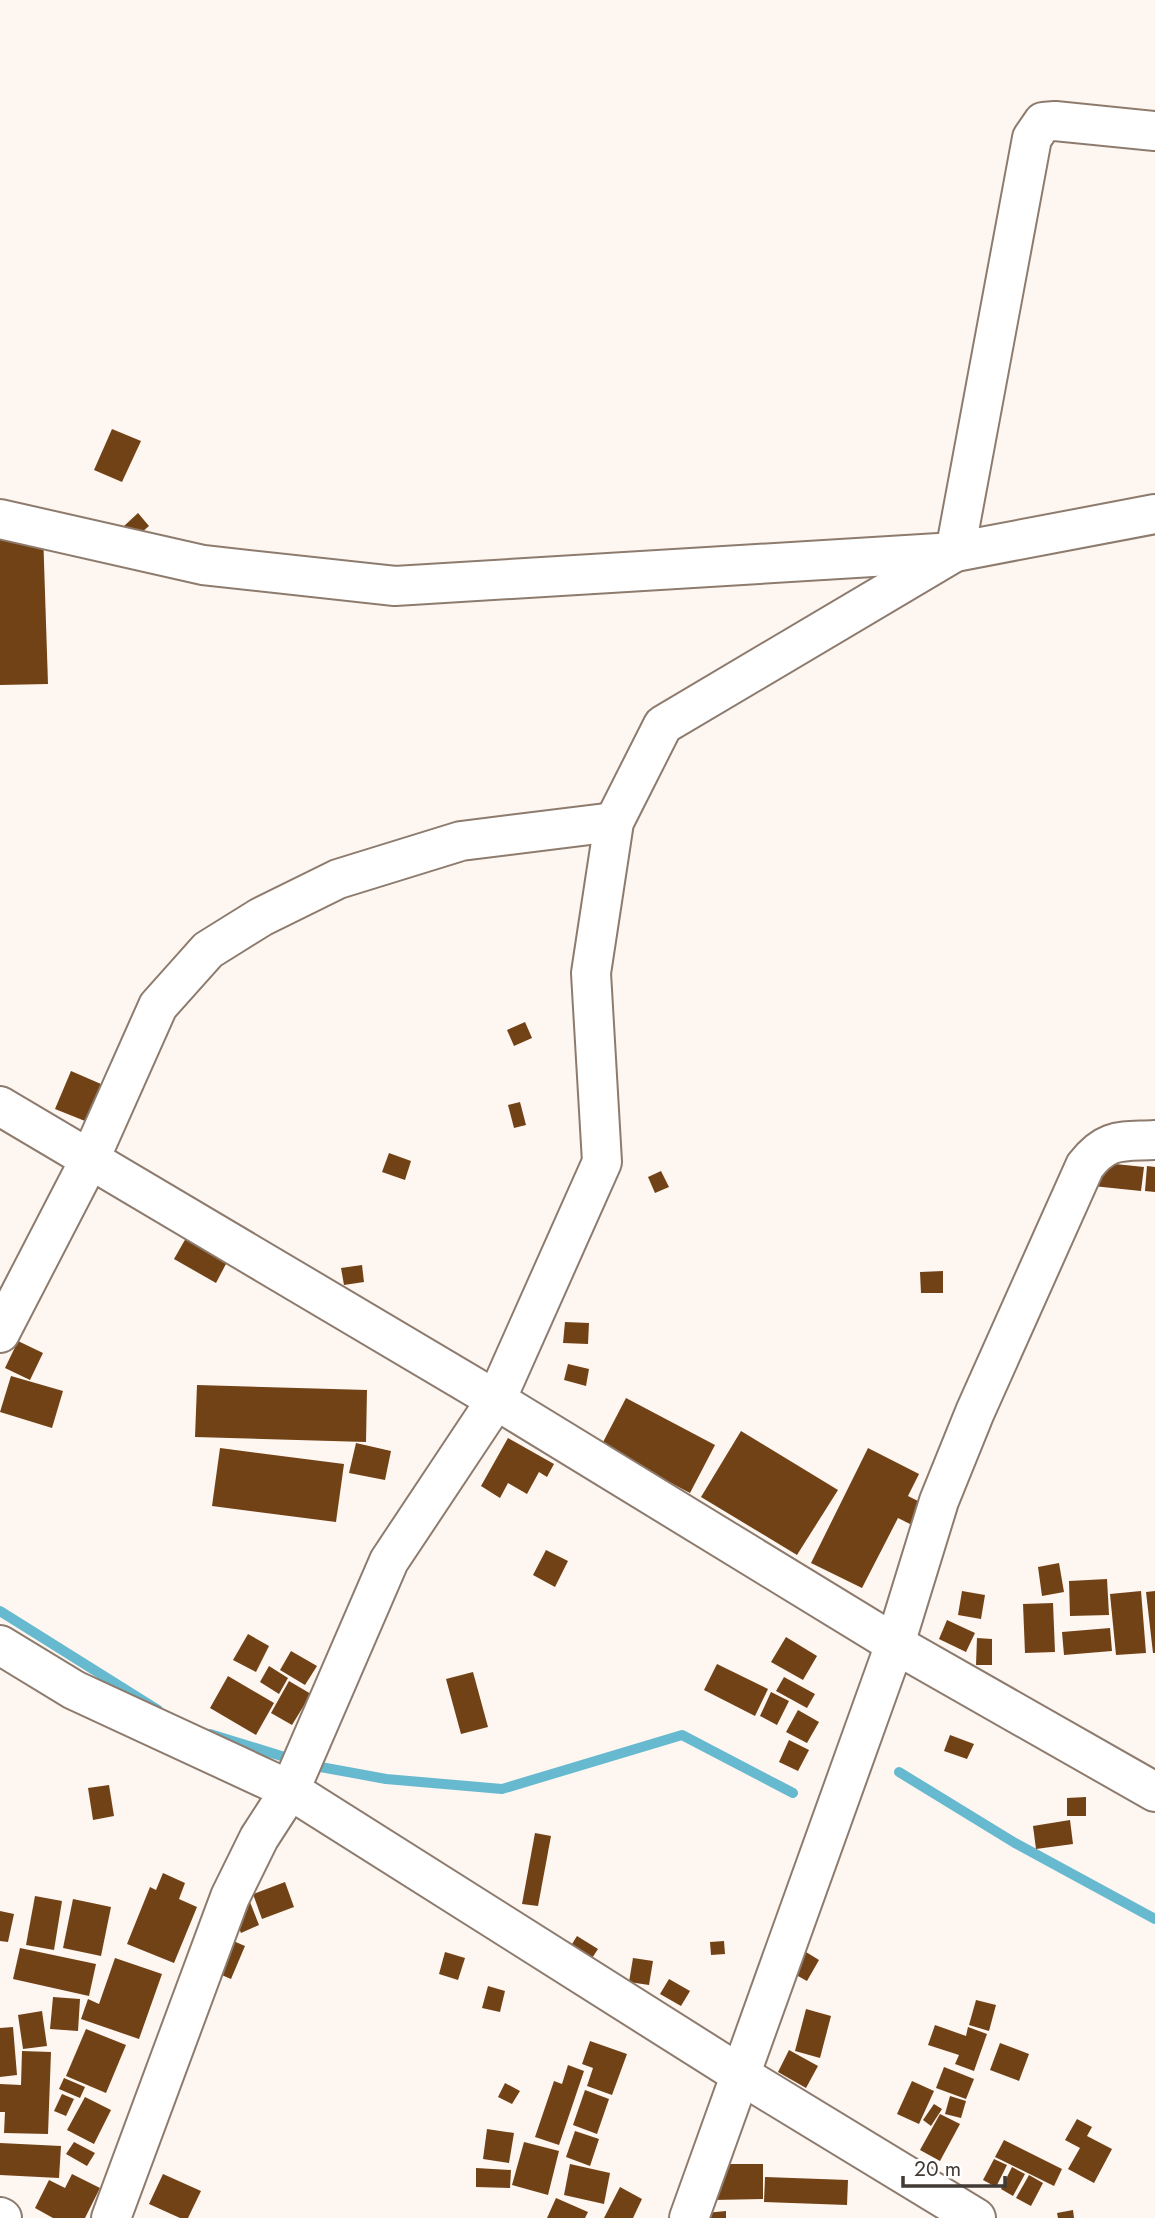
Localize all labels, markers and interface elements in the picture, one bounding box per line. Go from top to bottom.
scale bar [903,2144,1004,2188]
text: 20 m [914,2154,961,2184]

